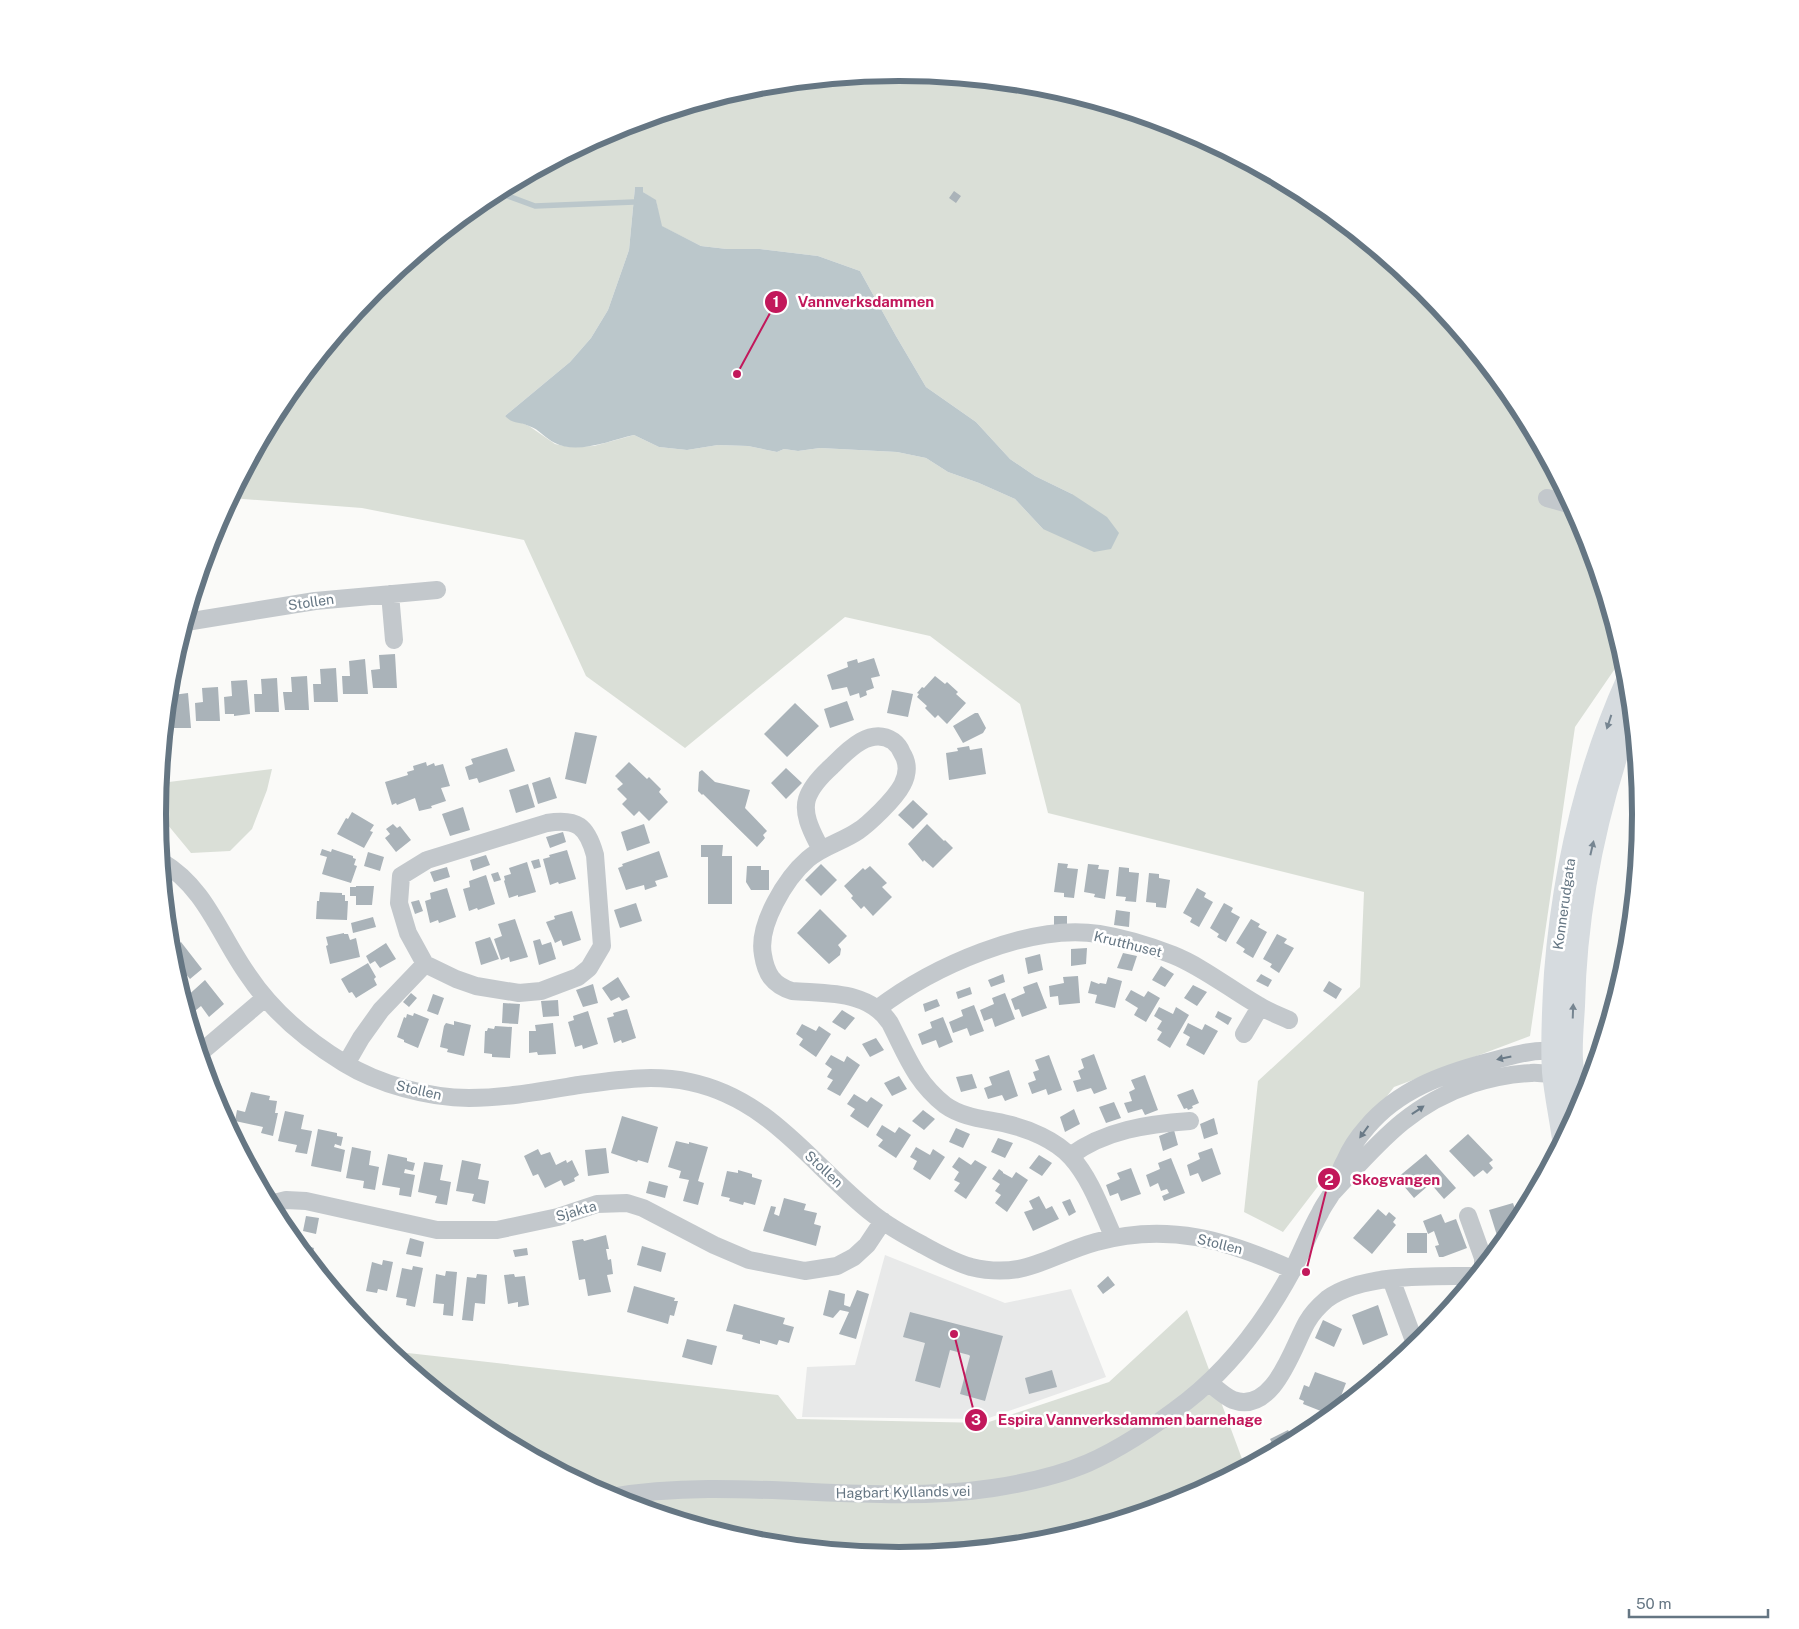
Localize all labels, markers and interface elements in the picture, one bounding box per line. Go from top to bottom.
callout: Vannverksdammen [763,287,945,317]
text: 1 [773,293,779,310]
text: Vannverksdammen [798,293,934,310]
street label: Stollen [287,591,335,613]
one-way arrow [1605,715,1612,730]
one-way arrow [1588,841,1596,856]
street label: Konnerudgata [1550,857,1578,951]
street label: Krutthuset [1092,928,1164,960]
one-way arrow [1570,1002,1578,1018]
one-way arrow [1497,1054,1512,1062]
street label: Stollen [395,1077,443,1103]
one-way arrow [1411,1105,1425,1115]
one-way arrow [1359,1125,1369,1139]
street label: Stollen [802,1147,846,1191]
callout: Skogvangen [1317,1164,1450,1194]
text: 2 [1324,1171,1334,1188]
text: Skogvangen [1352,1171,1440,1188]
street label: Sjakta [554,1198,598,1224]
street label: Stollen [1196,1231,1244,1257]
callout: Espira Vannverksdammen barnehage [963,1405,1273,1435]
text: 3 [971,1411,981,1428]
text: Espira Vannverksdammen barnehage [998,1411,1262,1428]
street label: Hagbart Kyllands vei [835,1483,971,1501]
scale bar [1629,1586,1768,1618]
text: 50 m [1636,1595,1671,1612]

